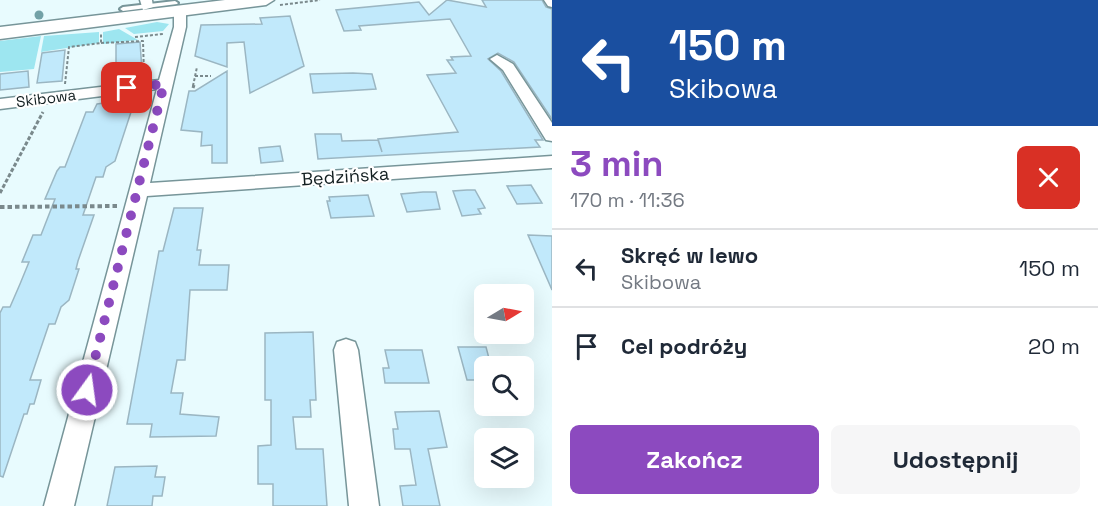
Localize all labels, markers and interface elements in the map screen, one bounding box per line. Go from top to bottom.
text: 150 m [669,19,787,72]
icon: left [570,24,648,102]
pin [101,62,152,113]
icon: arrive [110,71,143,104]
text: Skibowa [669,71,777,106]
street label: Skibowa [15,85,77,111]
text: 3 min [570,141,664,187]
button: close [1017,146,1080,209]
street label: Będzińska [300,161,390,191]
text: 170 m · 11:36 [570,187,685,213]
text: Skręć w lewo [621,241,758,269]
icon: left [570,252,603,285]
text: 150 m [1019,254,1080,282]
text: Skibowa [621,269,701,295]
north arrow [474,284,534,344]
map controls [474,284,534,488]
icon: arrive [570,330,603,363]
text: Cel podróży [621,332,747,360]
text: 20 m [1028,332,1080,360]
button: search [474,356,534,416]
position arrow [55,358,119,422]
button: Zakończ [570,425,819,494]
button: Udostępnij [831,425,1080,494]
button: layers [474,428,534,488]

